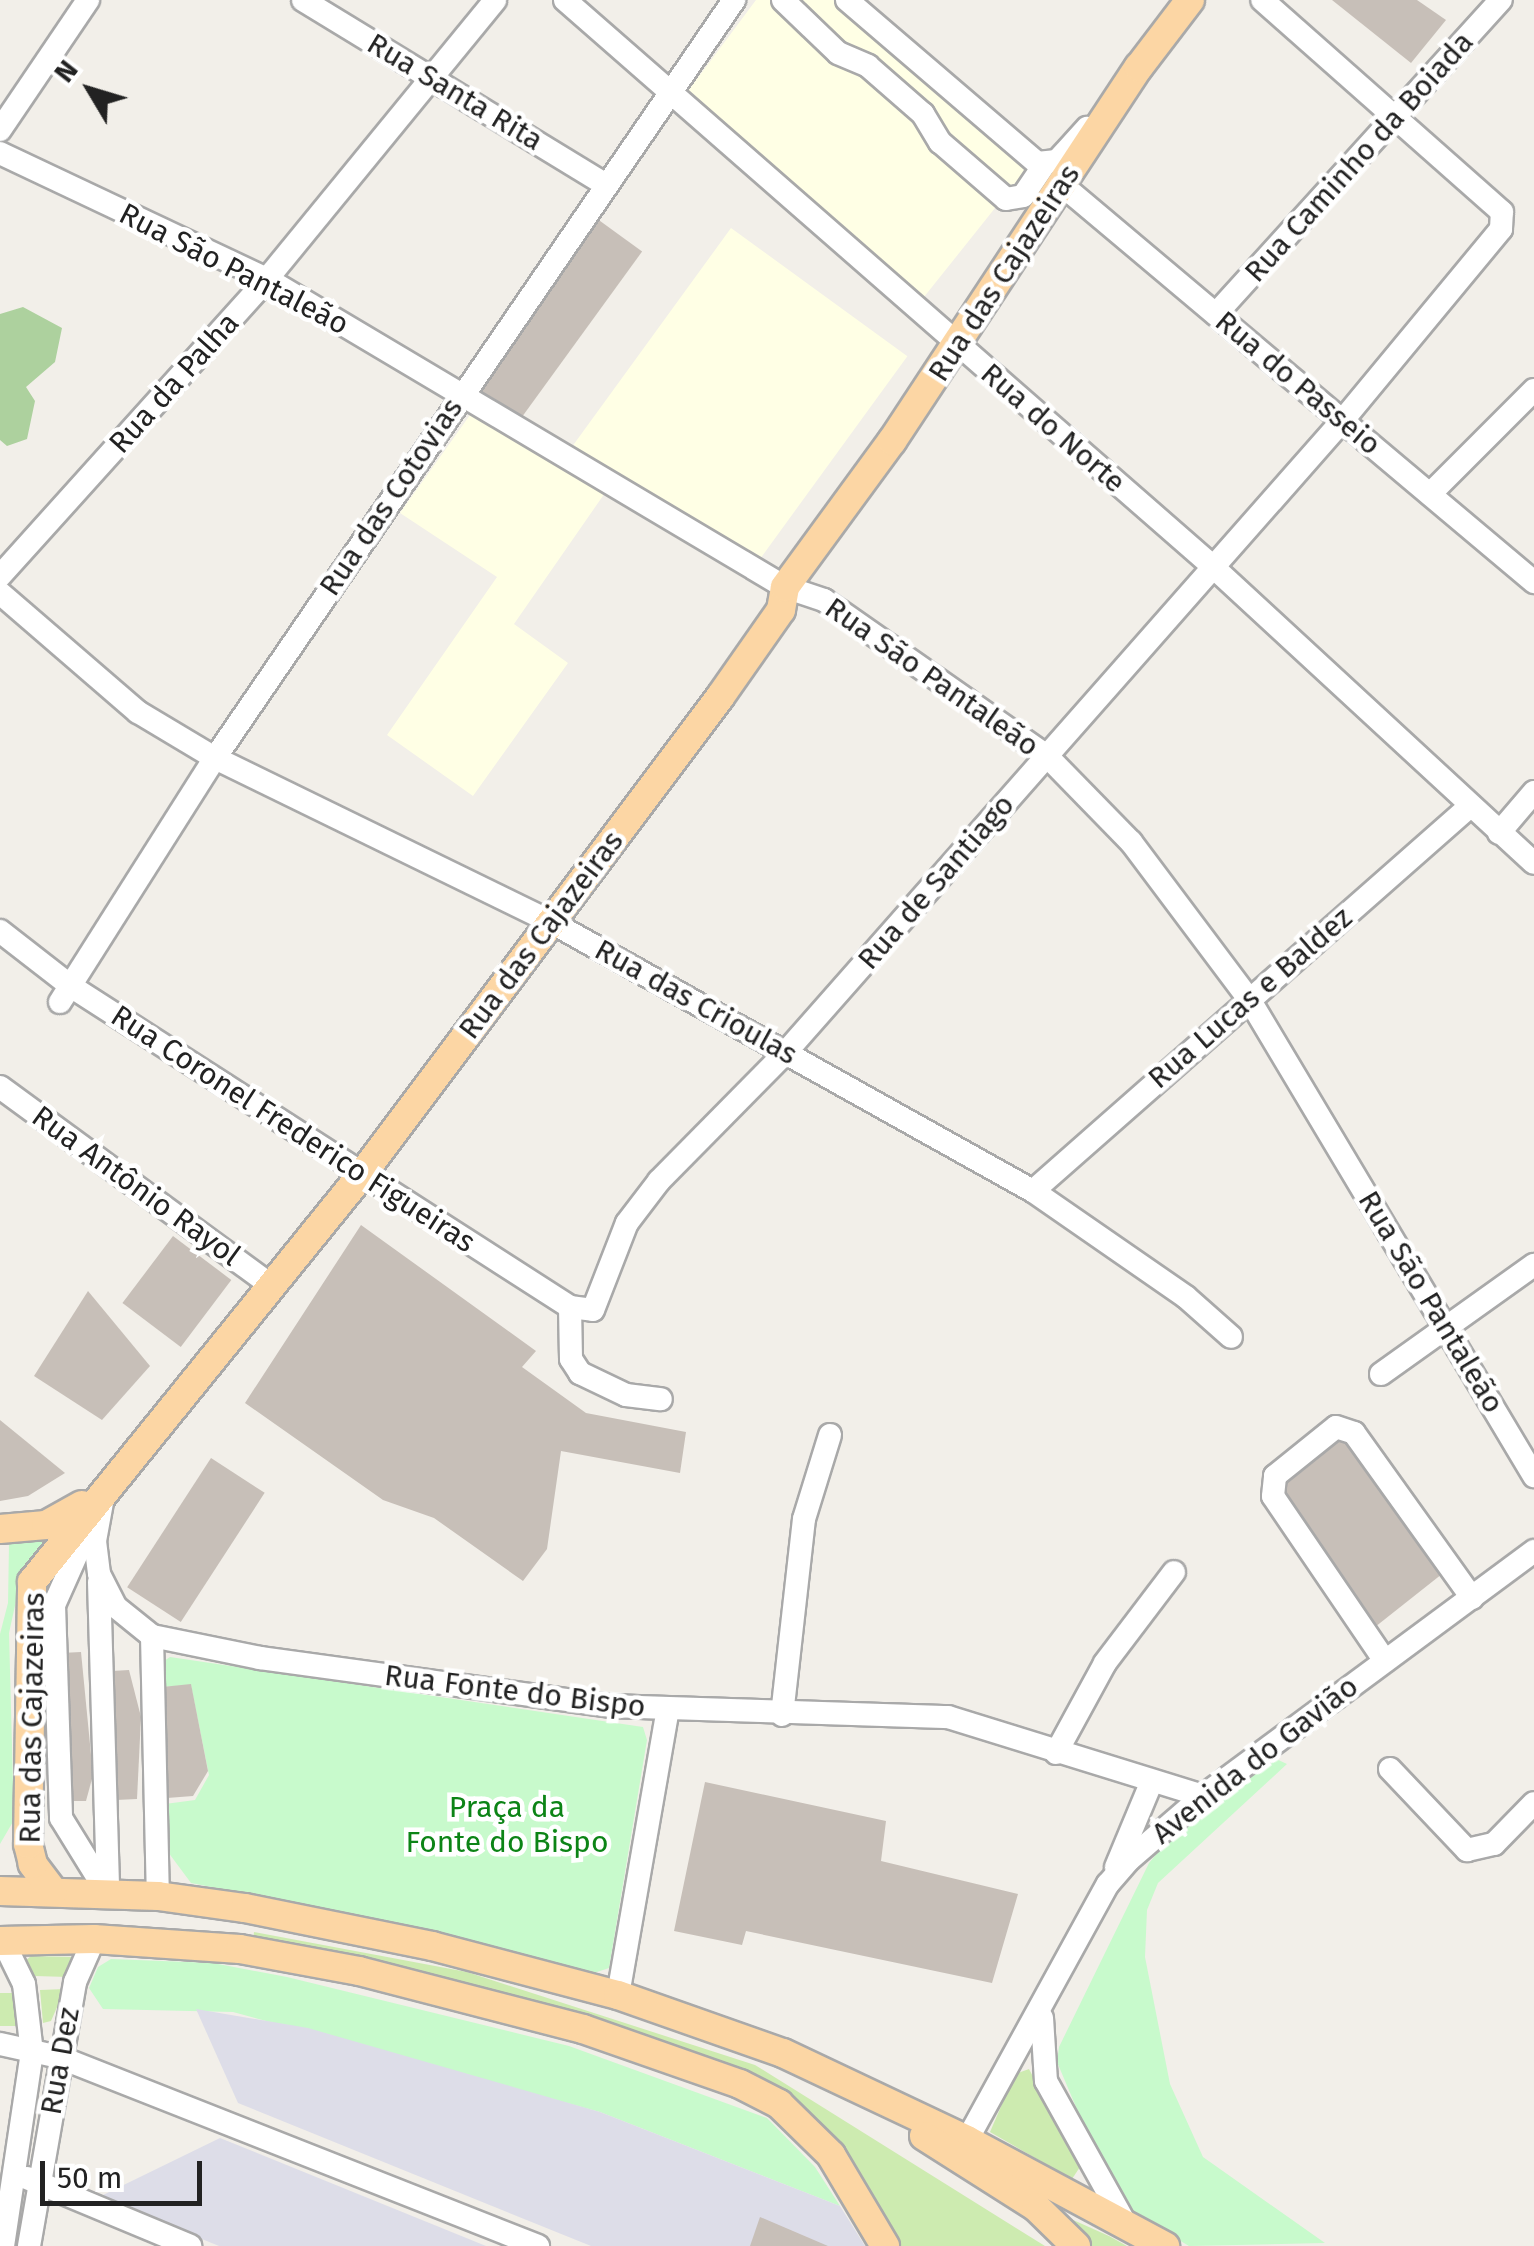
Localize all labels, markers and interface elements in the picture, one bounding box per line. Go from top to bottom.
street label: Rua Caminho da Boiada [1237,24,1481,290]
street label: Rua Santa Rita [361,25,549,159]
north arrow [40,40,140,140]
text: N [47,54,85,89]
street label: Rua das Cajazeiras [920,158,1088,388]
street label: Rua São Pantaleão [113,196,355,342]
street label: Rua do Passeio [1208,303,1388,463]
street label: Rua da Palha [102,305,246,461]
street label: Rua do Norte [973,355,1133,501]
street label: Rua das Cotovias [312,391,470,603]
street label: Rua São Pantaleão [818,590,1046,764]
street label: Rua de Santiago [850,787,1022,977]
street label: Rua das Cajazeiras [451,824,631,1046]
street label: Rua Lucas e Baldez [1141,900,1359,1096]
street label: Rua das Crioulas [589,932,803,1072]
street label: Rua Coronel Frederico Figueiras [104,998,482,1260]
street label: Rua Antônio Rayol [25,1098,247,1274]
street label: Rua São Pantaleão [1350,1184,1512,1420]
street label: Rua das Cajazeiras [12,1592,52,1844]
street label: Rua Fonte do Bispo [382,1657,648,1725]
street label: Avenida do Gavião [1145,1668,1365,1852]
park label: Praça da Fonte do Bispo [406,1789,608,1860]
street label: Rua Dez [33,2004,87,2118]
scale bar [45,2141,208,2203]
text: 50 m [57,2160,122,2196]

